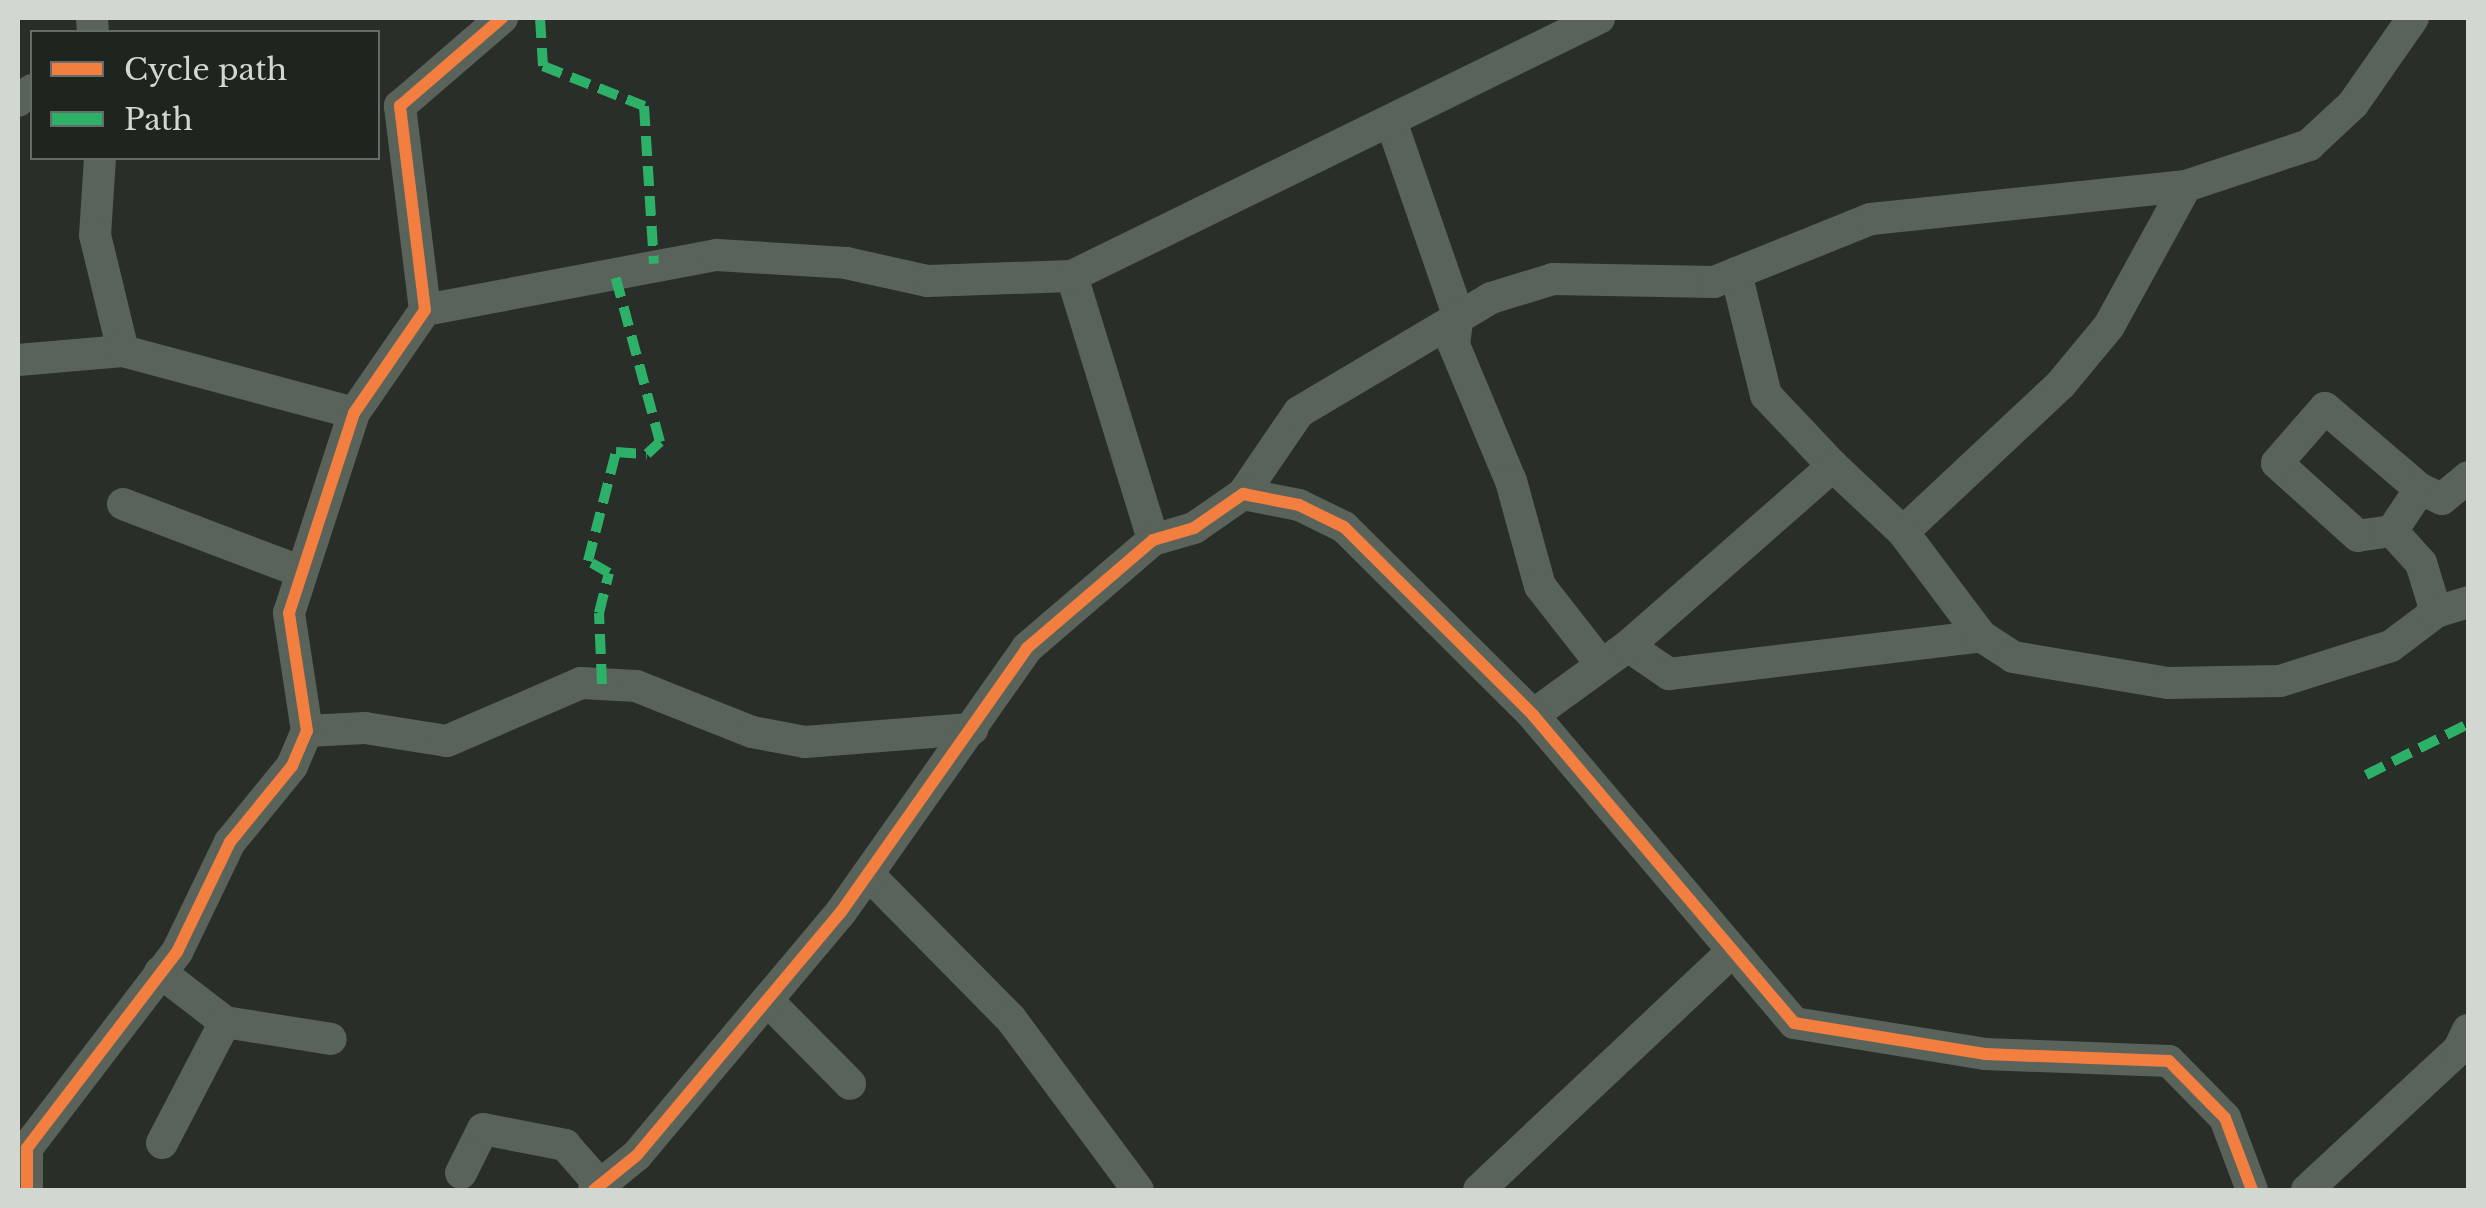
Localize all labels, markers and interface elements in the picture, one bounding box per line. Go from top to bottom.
legend [30,30,380,160]
text: Cycle path [124,51,287,88]
text: Path [124,101,193,138]

